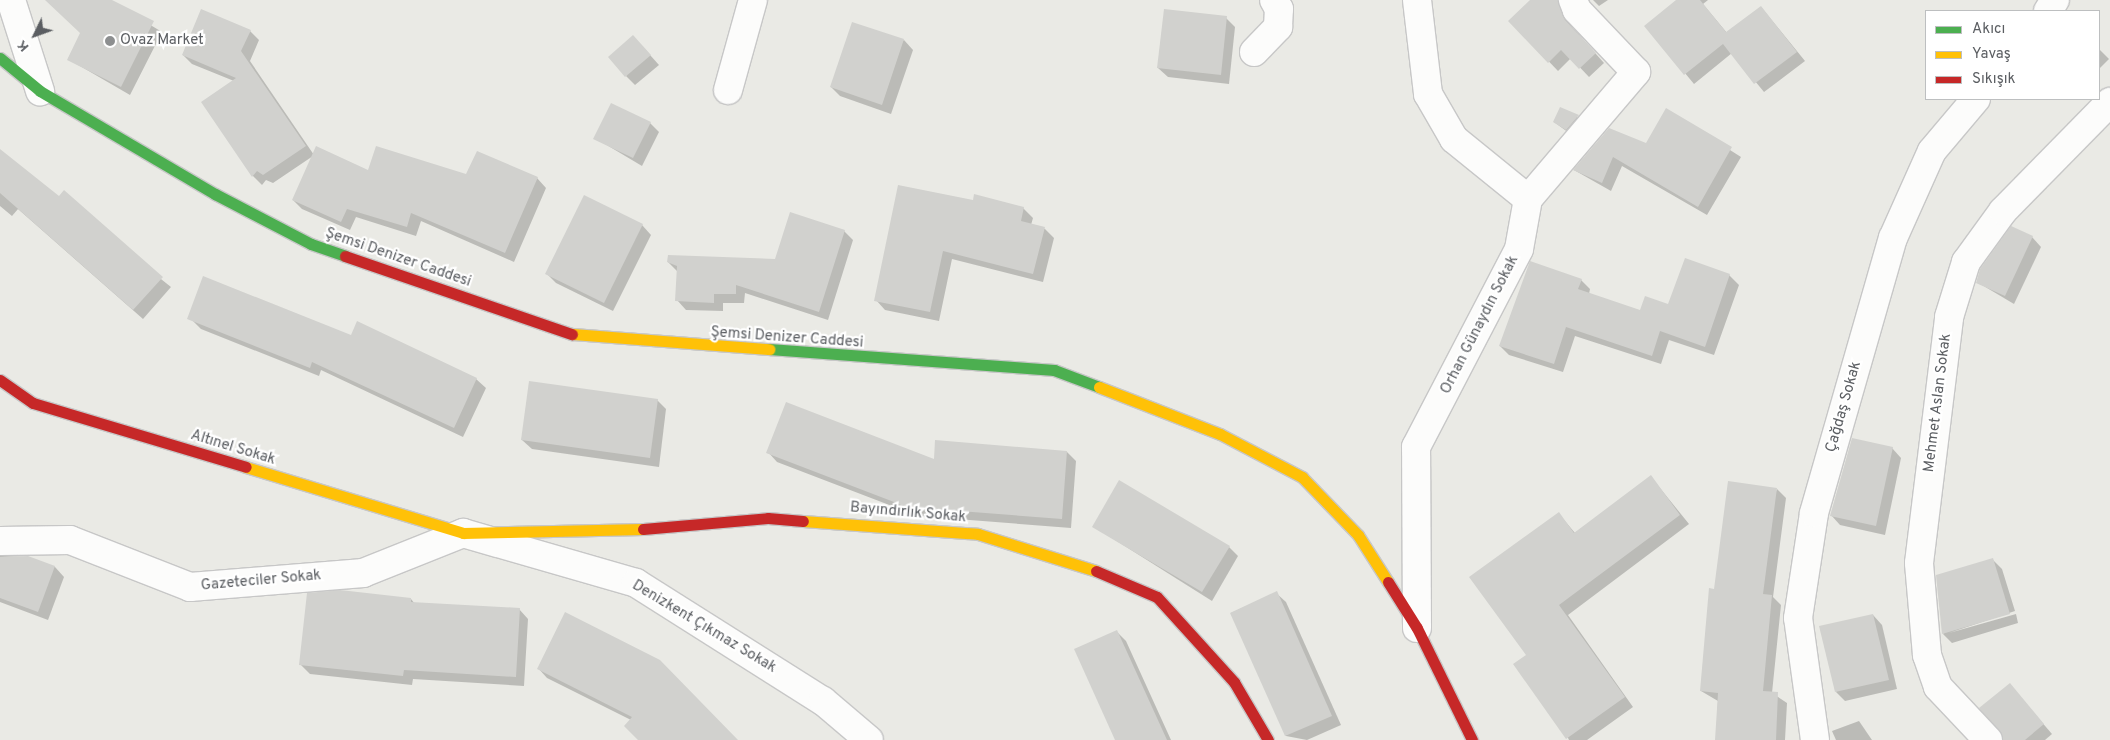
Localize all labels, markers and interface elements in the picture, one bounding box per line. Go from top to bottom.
north arrow [10,10,60,60]
legend [1925,10,2100,100]
text: Akıcı [1972,20,2005,39]
place label: Ovaz Market [120,32,204,50]
marker: Ovaz Market [104,35,116,47]
text: K [14,36,33,55]
text: Yavaş [1972,45,2011,64]
text: Sıkışık [1972,70,2016,89]
street label: Şemsi Denizer Caddesi [323,225,473,291]
street label: Orhan Günaydın Sokak [1437,253,1523,397]
street label: Şemsi Denizer Caddesi [710,324,864,352]
street label: Mehmet Aslan Sokak [1921,332,1955,474]
street label: Çağdaş Sokak [1822,359,1866,455]
street label: Altınel Sokak [188,427,278,469]
street label: Bayındırlık Sokak [849,499,967,527]
street label: Gazeteciler Sokak [200,567,322,595]
street label: Denizkent Çıkmaz Sokak [629,577,779,677]

